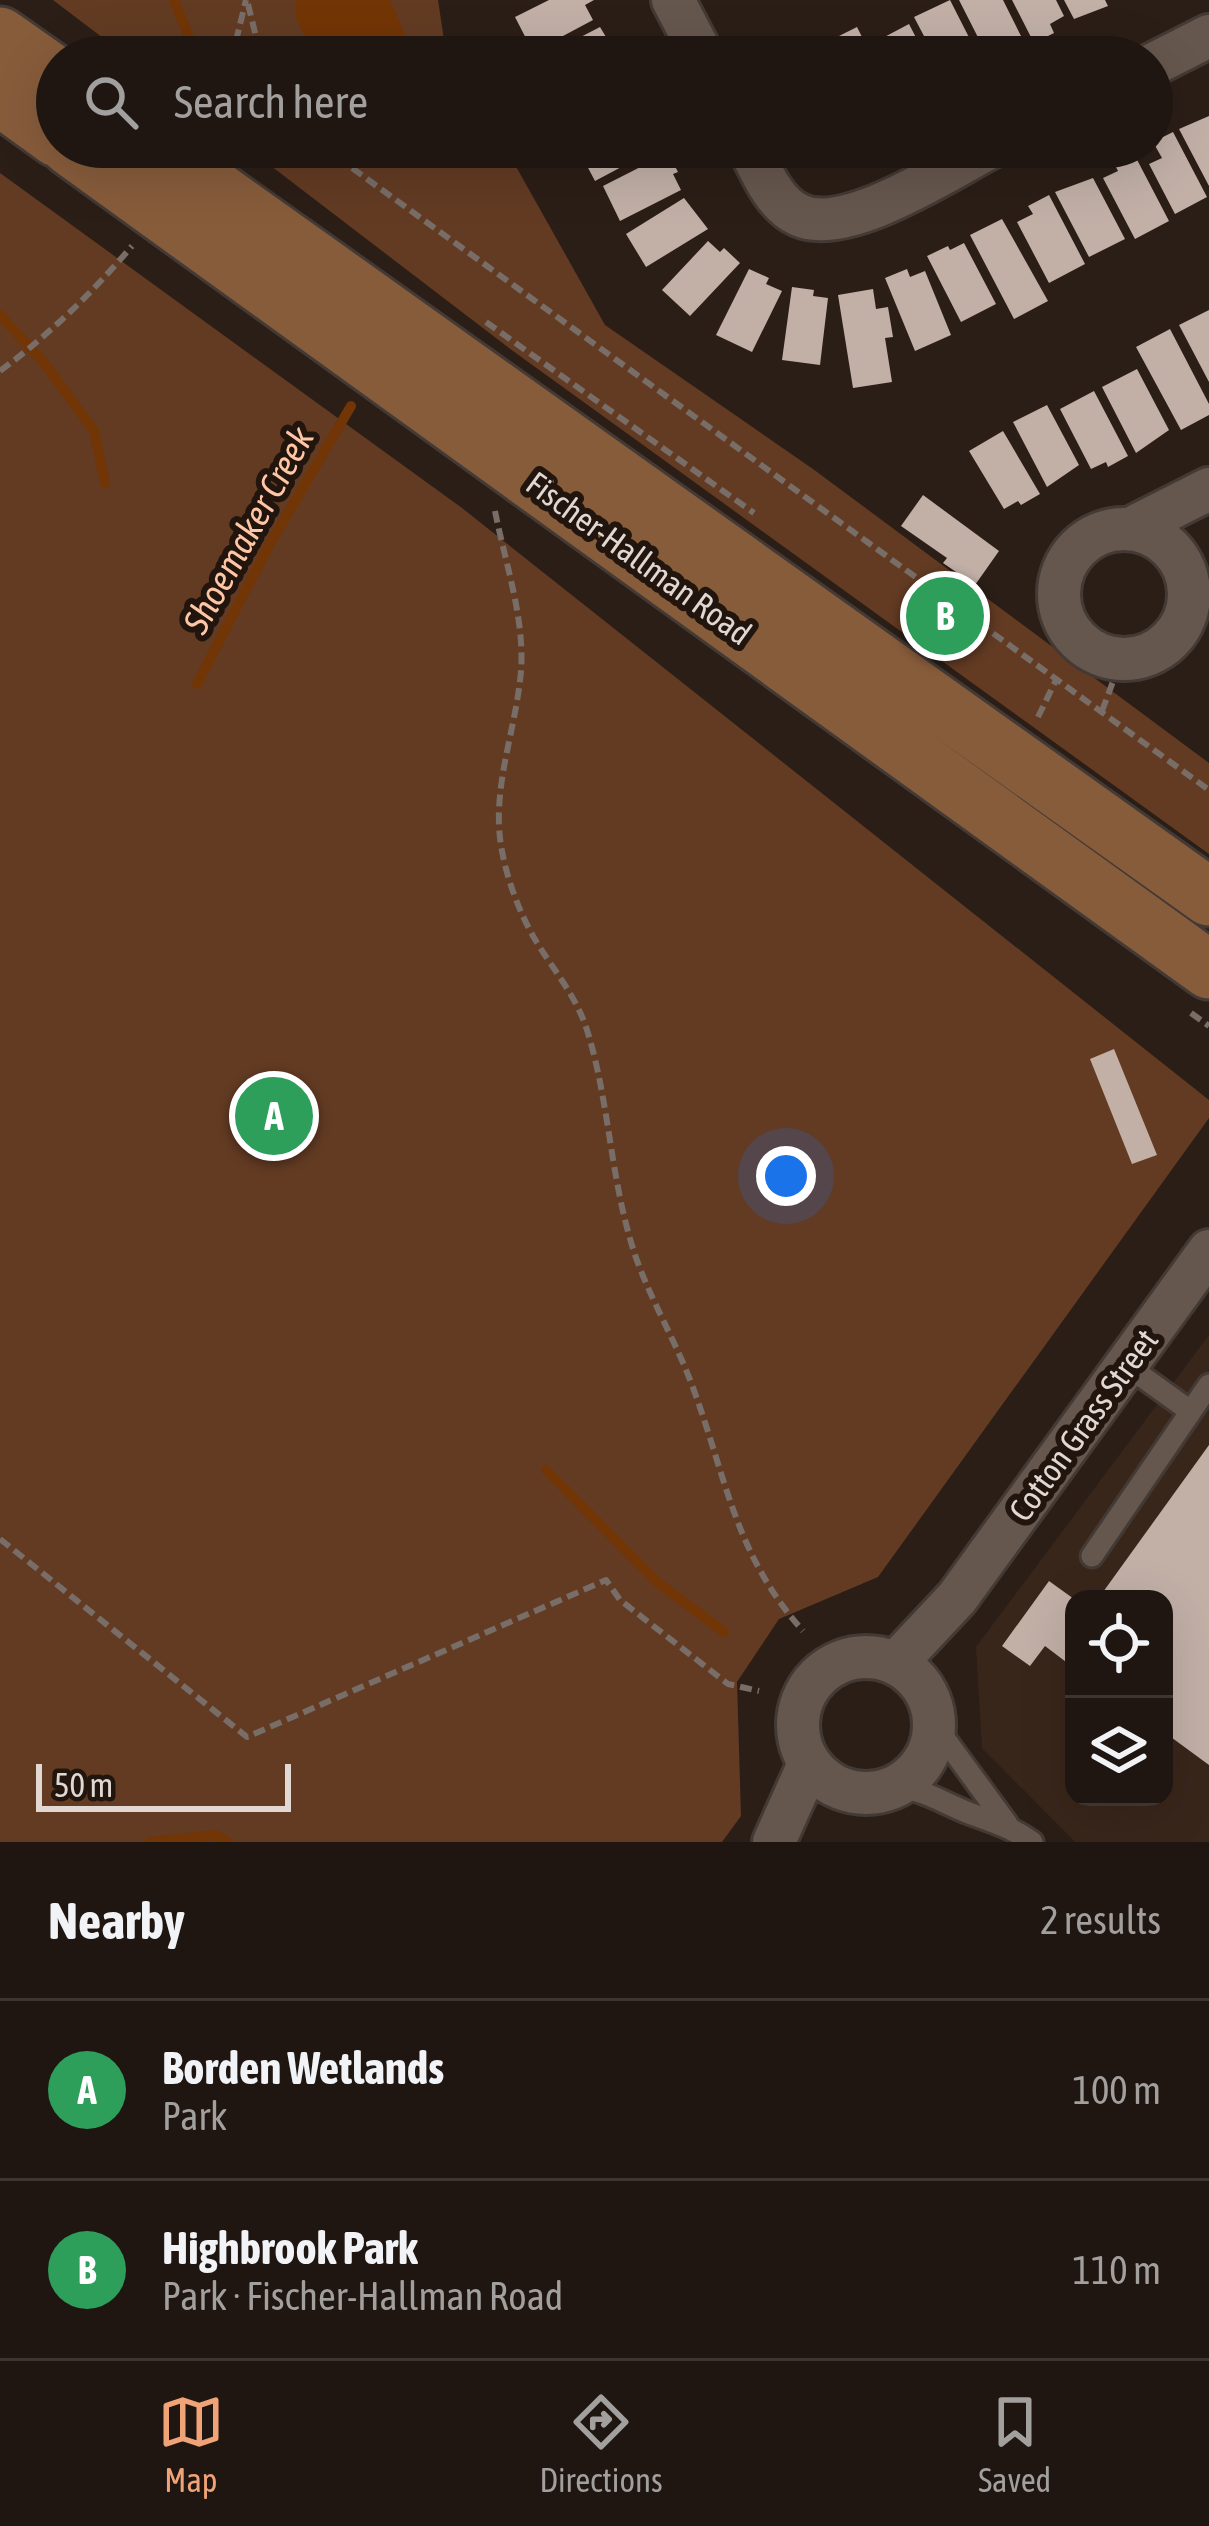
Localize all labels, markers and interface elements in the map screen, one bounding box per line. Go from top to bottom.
search box [36,36,1173,168]
icon: search [78,69,144,135]
text: Search here [174,76,368,128]
water label: Shoemaker Creek [174,419,322,641]
street label: Fischer-Hallman Road [519,464,759,652]
pin: B [906,571,984,661]
pin: A [235,1071,313,1161]
your location [756,1146,816,1206]
street label: Cotton Grass Street [1001,1322,1165,1528]
map controls [1065,1590,1173,1806]
button: locate [1065,1590,1173,1698]
button: layers [1065,1698,1173,1806]
scale bar [36,1758,291,1811]
text: 50 m [54,1766,113,1804]
text: Nearby [48,1891,185,1950]
text: 2 results [1040,1898,1161,1942]
text: Borden Wetlands [162,2042,444,2094]
text: A [77,2068,97,2112]
text: 100 m [1073,2068,1161,2112]
text: Park [162,2094,227,2138]
text: Highbrook Park [162,2222,418,2274]
text: B [78,2248,96,2292]
text: 110 m [1073,2248,1161,2292]
text: Park · Fischer-Hallman Road [162,2274,563,2318]
tab: Map [158,2389,224,2499]
tab: Directions [539,2389,663,2499]
tab: Saved [978,2389,1051,2499]

